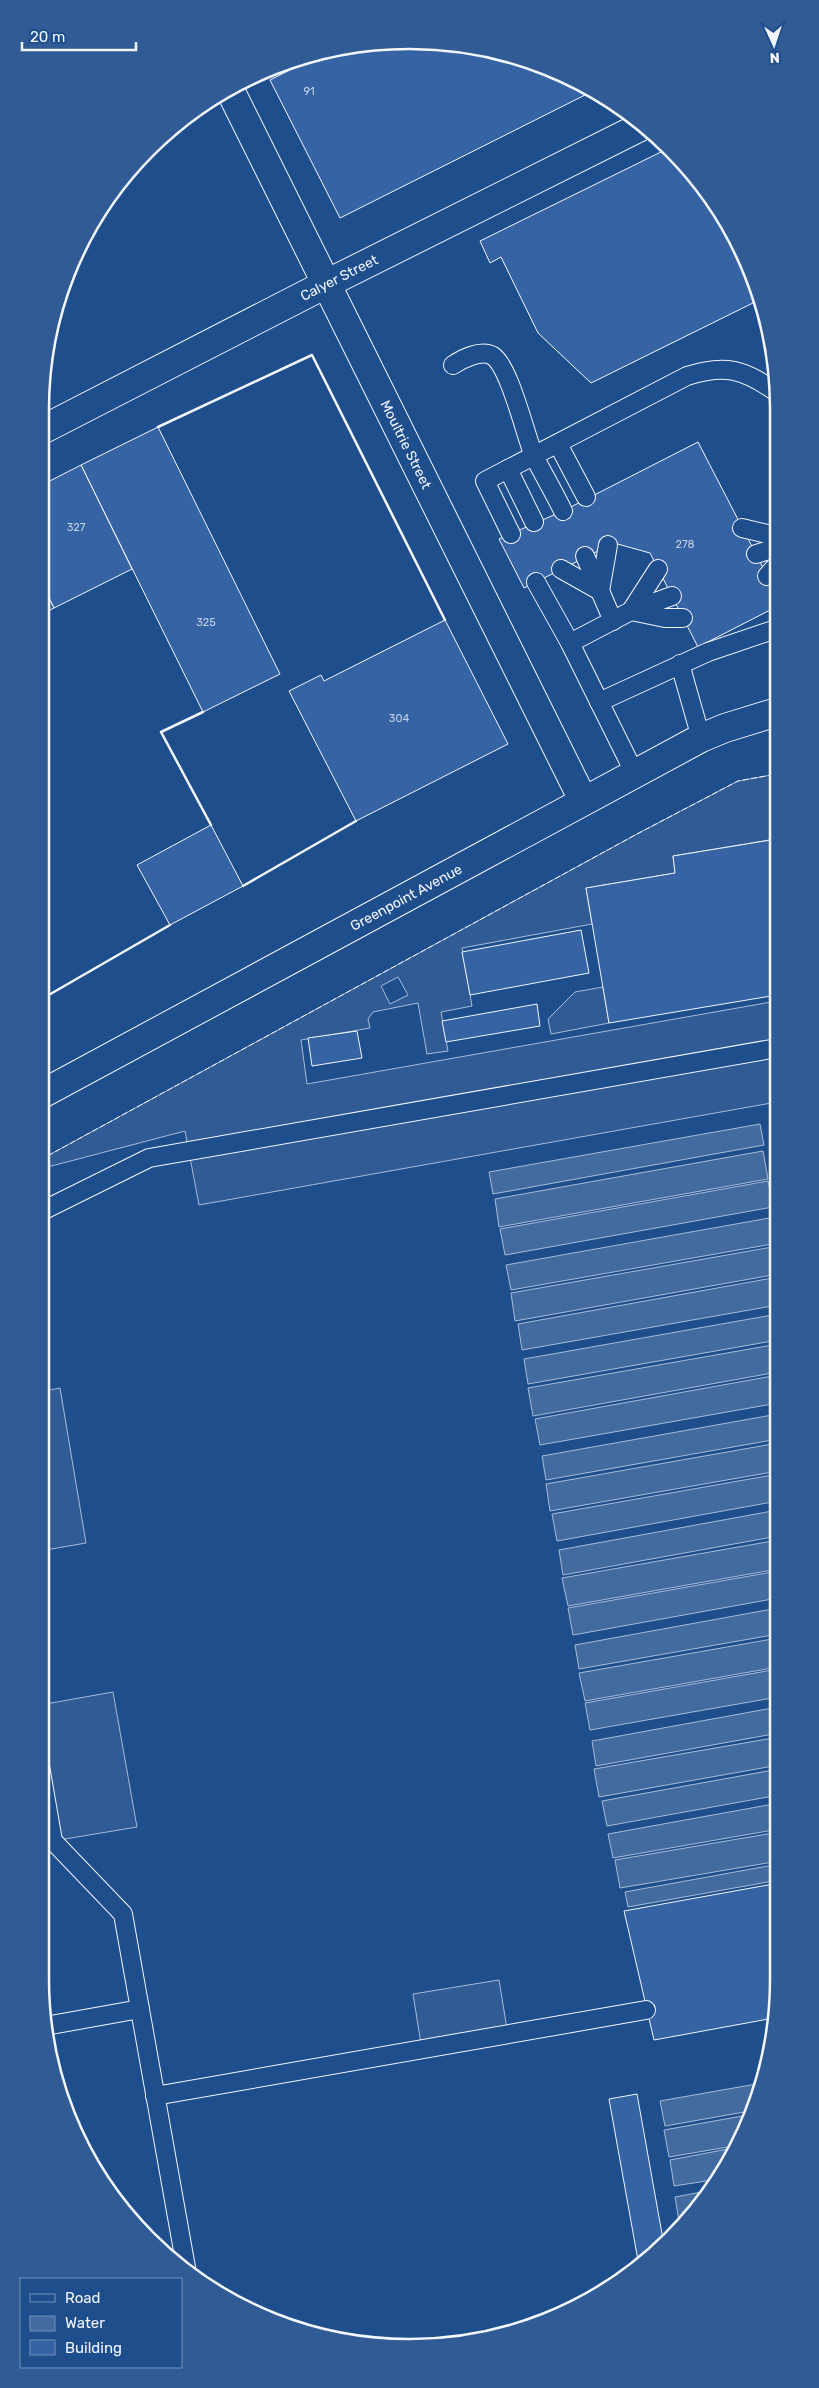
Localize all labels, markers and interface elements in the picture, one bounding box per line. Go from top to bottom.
scale bar [22,20,136,52]
north arrow [749,20,799,70]
text: 20 m [30,28,65,46]
text: N [769,49,780,66]
house number: 91 [303,85,315,98]
street label: Calyer Street [297,251,381,304]
street label: Moultrie Street [377,397,436,492]
house number: 327 [67,521,86,534]
house number: 278 [675,538,695,551]
house number: 325 [196,616,216,629]
house number: 304 [389,712,409,725]
street label: Greenpoint Avenue [347,860,465,934]
legend [20,2278,182,2368]
text: Road [65,2289,101,2307]
text: Water [65,2314,105,2332]
text: Building [65,2339,122,2357]

